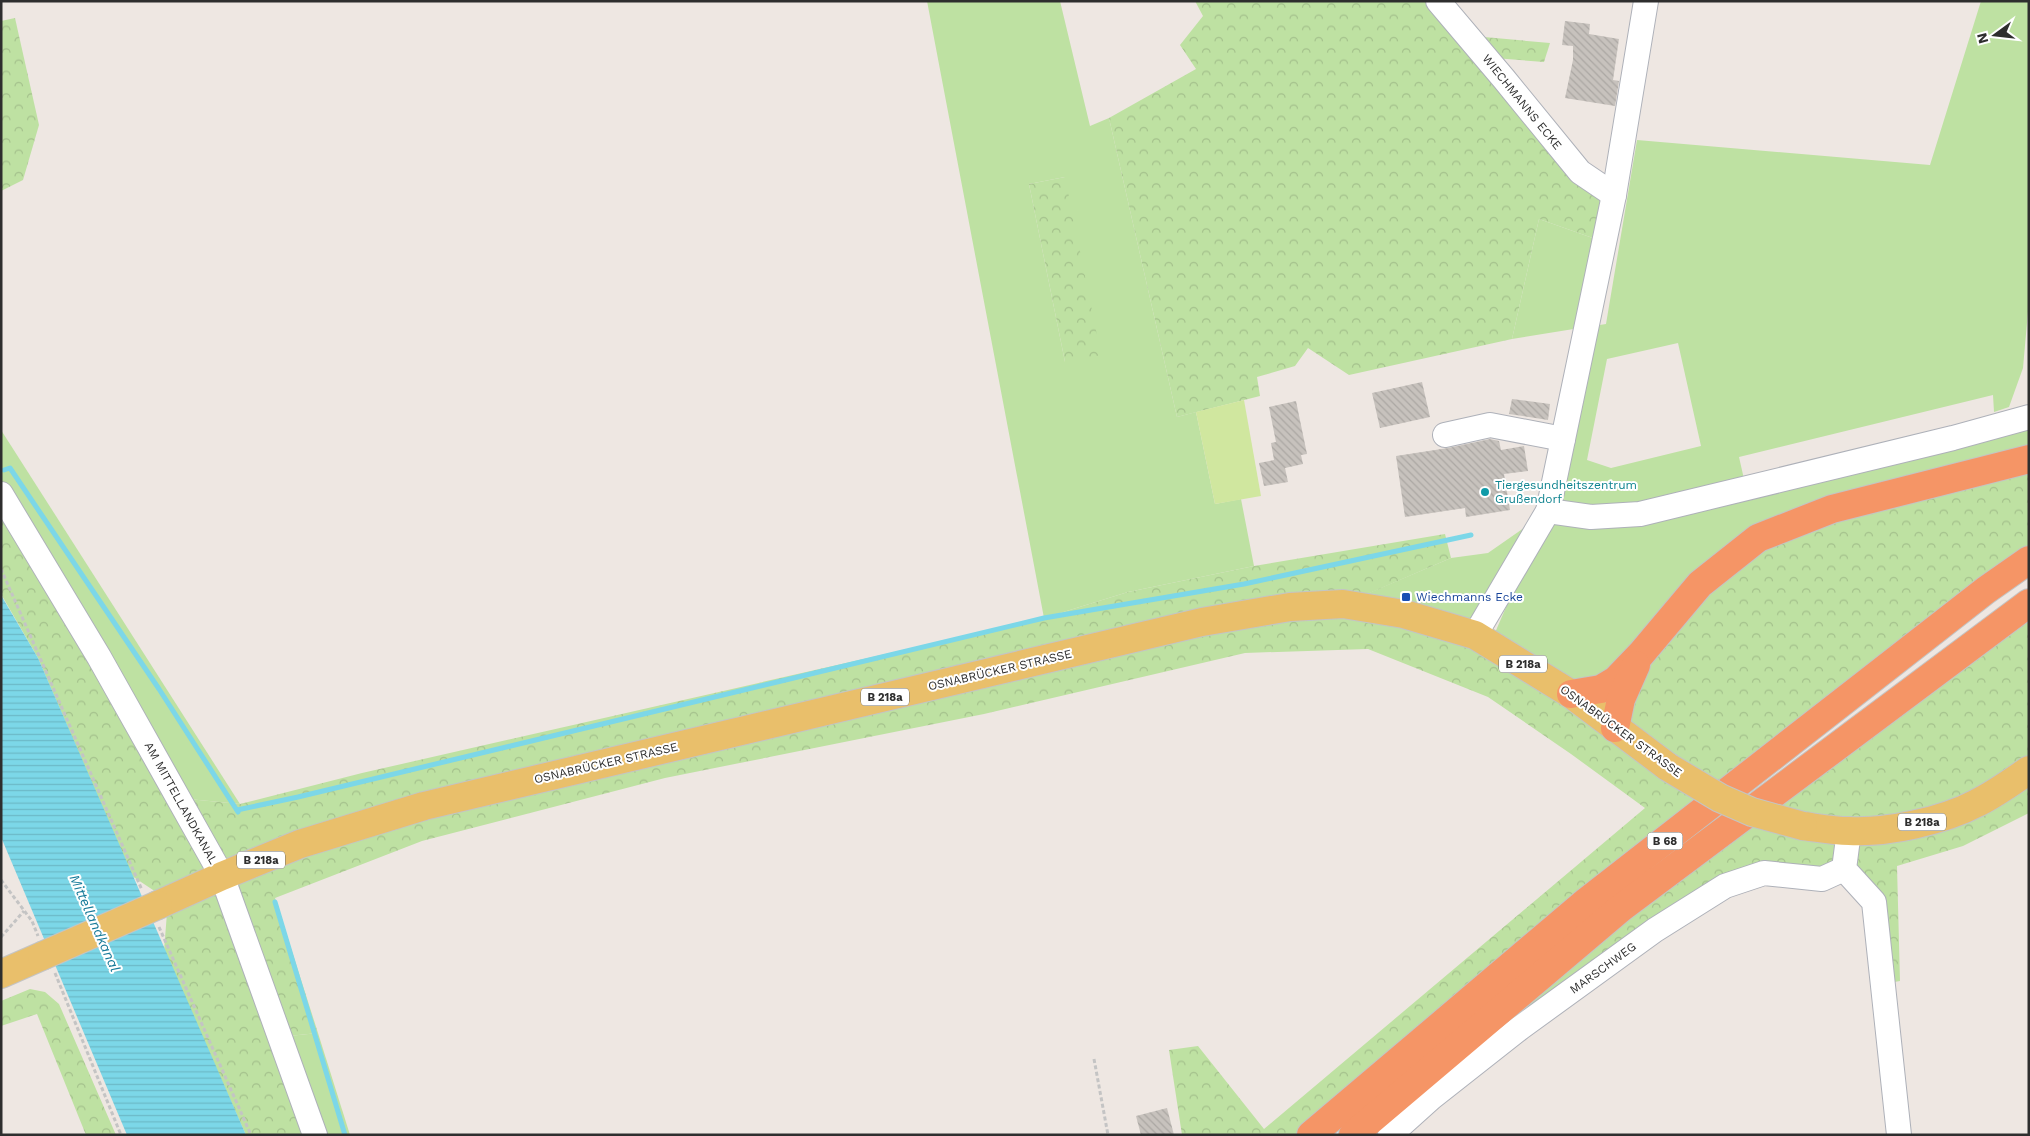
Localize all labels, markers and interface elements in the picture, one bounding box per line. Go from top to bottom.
north arrow [1970,10,2020,60]
text: N [1973,31,1992,45]
street label: WIECHMANNS ECKE [1479,52,1565,153]
place label: Tiergesundheitszentrum Grußendorf [1495,478,1637,506]
marker: Tiergesundheitszentrum Grußendorf [1479,486,1491,498]
place label: Wiechmanns Ecke [1416,590,1523,604]
marker: Wiechmanns Ecke [1400,591,1412,603]
street label: OSNABRÜCKER STRASSE [927,647,1074,693]
road number: B 218a [1499,656,1547,672]
street label: OSNABRÜCKER STRASSE [1557,682,1685,780]
road number: B 218a [861,689,909,706]
street label: AM MITTELLANDKANAL [142,739,220,867]
street label: OSNABRÜCKER STRASSE [533,740,680,786]
road number: B 218a [1898,814,1946,830]
road number: B 68 [1648,832,1682,849]
road number: B 218a [237,852,285,868]
water label: Mittellandkanal [66,872,124,974]
street label: MARSCHWEG [1567,939,1639,997]

